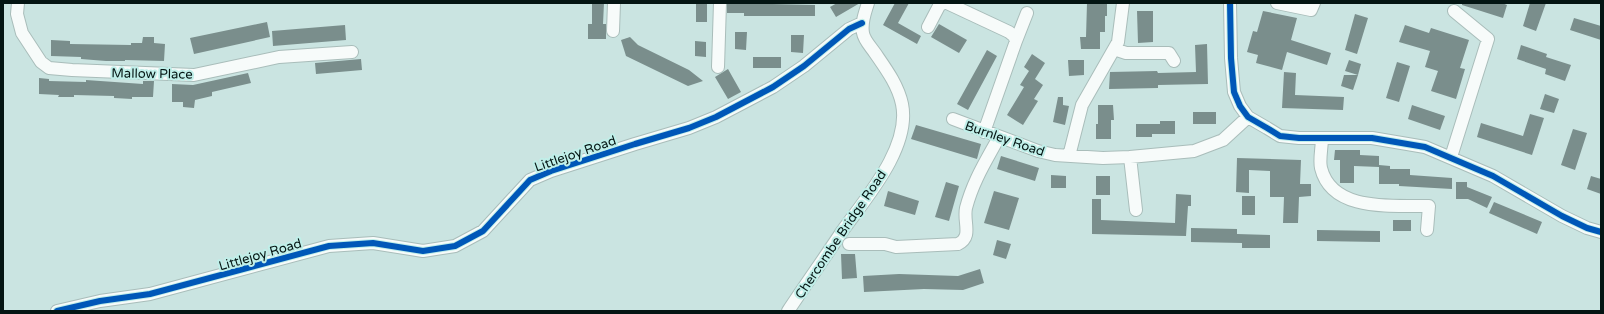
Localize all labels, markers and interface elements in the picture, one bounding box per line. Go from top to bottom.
street label: Mallow Place [111,65,193,83]
street label: Burnley Road [963,118,1047,160]
street label: Littlejoy Road [532,132,618,175]
street label: Chercombe Bridge Road [792,167,890,302]
street label: Littlejoy Road [217,236,304,274]

